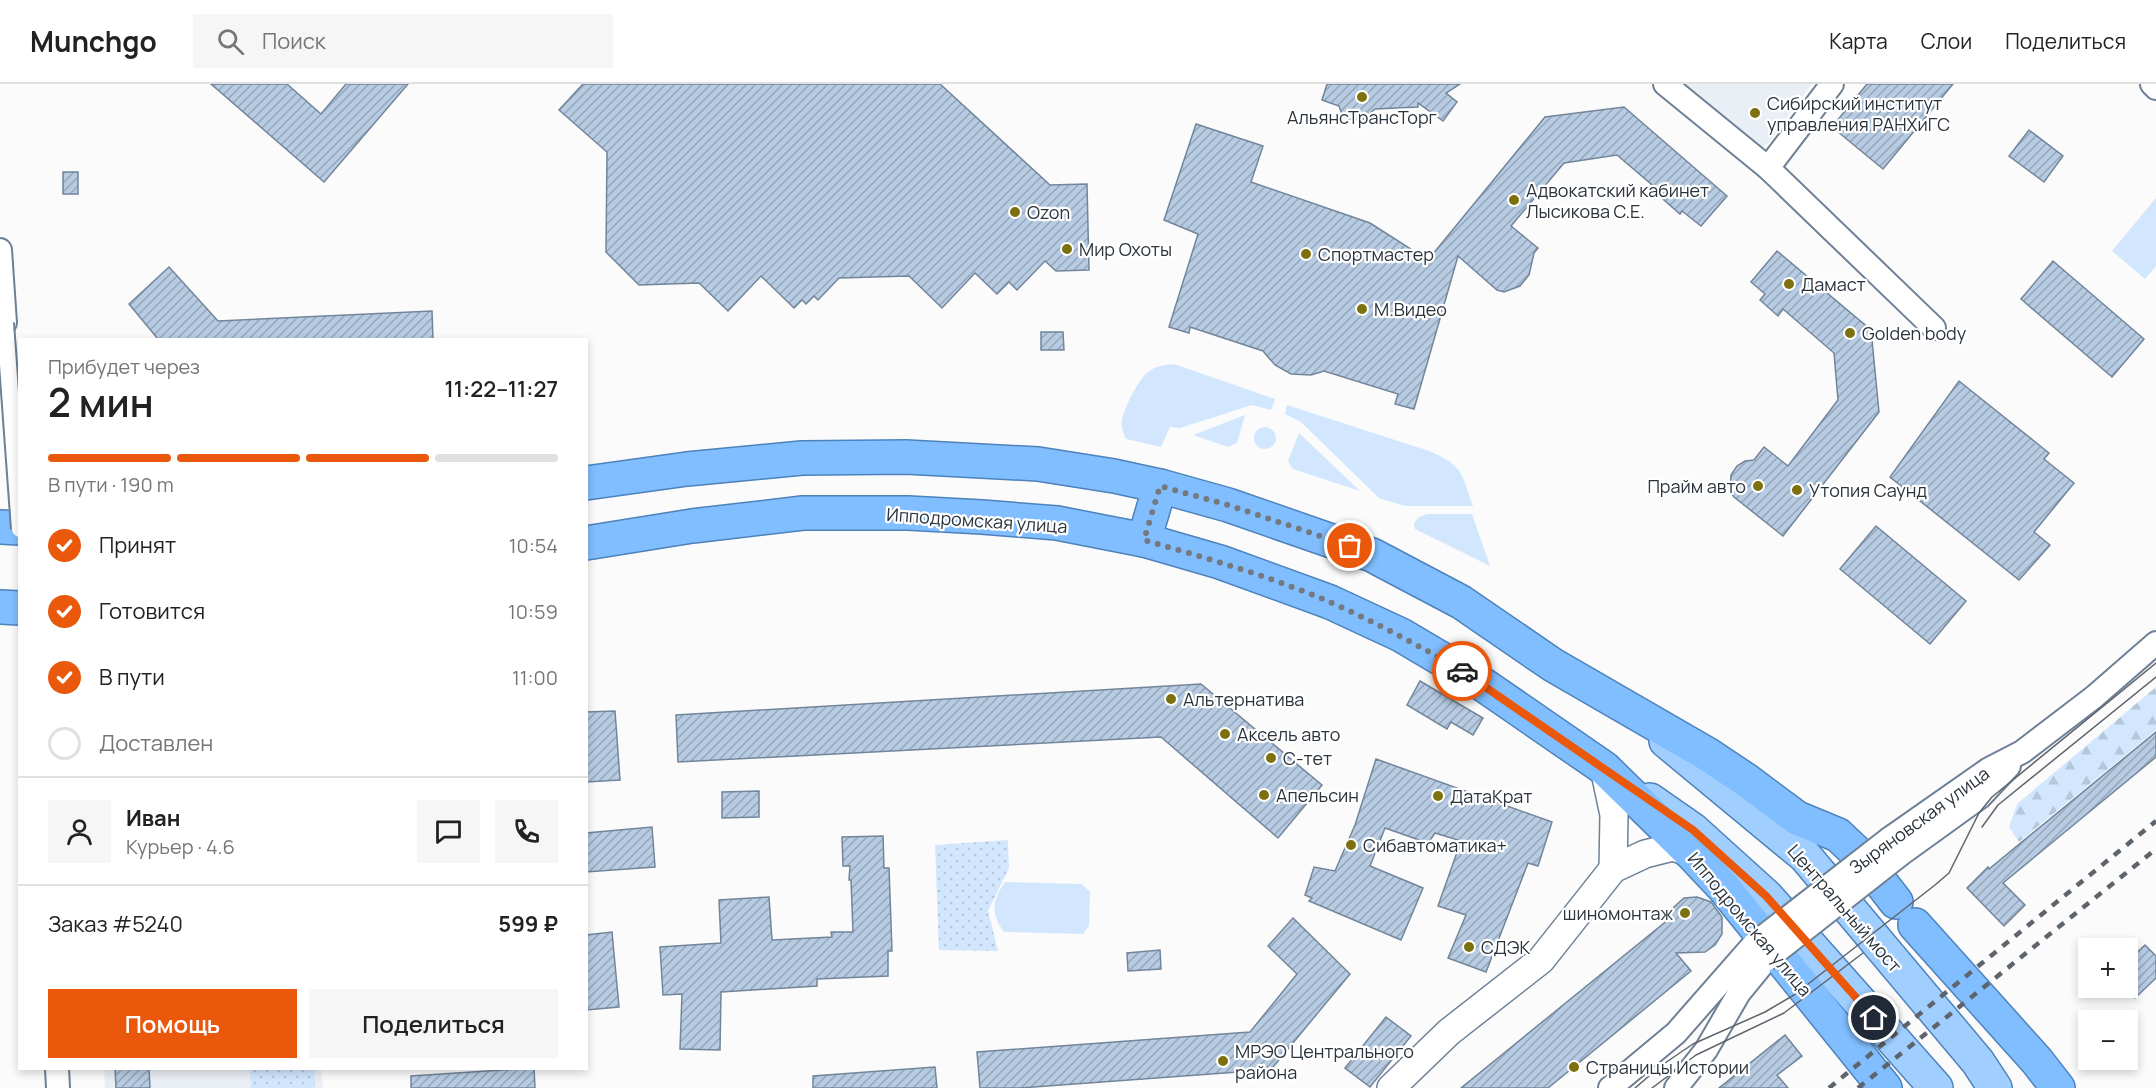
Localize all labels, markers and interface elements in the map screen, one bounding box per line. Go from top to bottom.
search box [193,14,613,68]
text: Munchgo [30,22,157,60]
icon: search [214,25,247,58]
text: Поиск [262,26,326,56]
text: Карта [1829,27,1888,55]
text: Слои [1921,27,1972,55]
text: Поделиться [2005,27,2126,55]
marker: АльянсТрансТорг [1355,90,1369,104]
place label: Сибирский институт управления РАНХиГС [1767,91,1950,136]
place label: АльянсТрансТорг [1287,105,1437,129]
marker: Сибирский институт управления РАНХиГС [1748,106,1762,120]
place label: Адвокатский кабинет Лысикова С.Е. [1526,178,1709,223]
marker: Адвокатский кабинет Лысикова С.Е. [1507,193,1521,207]
place label: Ozon [1027,200,1070,224]
marker: Ozon [1008,205,1022,219]
place label: Мир Охоты [1079,237,1172,261]
marker: Мир Охоты [1060,242,1074,256]
place label: Спортмастер [1318,242,1434,266]
marker: Спортмастер [1299,247,1313,261]
place label: Дамаст [1801,272,1866,296]
marker: Дамаст [1782,277,1796,291]
place label: М.Видео [1374,297,1447,321]
marker: М.Видео [1355,302,1369,316]
place label: Golden body [1862,321,1967,345]
marker: Golden body [1843,326,1857,340]
text: Прибудет через [48,353,200,380]
text: 11:22–11:27 [445,374,558,404]
text: 2 мин [48,375,154,429]
text: В пути · 190 m [48,471,174,498]
place label: Прайм авто [1647,474,1746,498]
place label: Утопия Саунд [1809,478,1927,502]
marker: Прайм авто [1751,479,1765,493]
marker: Утопия Саунд [1790,483,1804,497]
street label: Ипподромская улица [886,502,1068,538]
pin [1324,520,1375,571]
icon: check [48,529,81,562]
icon: bag [1333,529,1366,562]
text: Принят [99,530,176,560]
text: 10:54 [509,532,558,559]
icon: check [48,595,81,628]
text: Готовится [99,596,205,626]
text: 10:59 [508,598,558,625]
courier [1432,641,1492,701]
icon: car [1446,655,1479,688]
icon: check [48,661,81,694]
text: В пути [99,662,165,692]
text: 11:00 [512,664,558,691]
place label: Альтернатива [1183,687,1304,711]
marker: Альтернатива [1164,692,1178,706]
place label: Аксель авто [1237,722,1340,746]
marker: Аксель авто [1218,727,1232,741]
text: Доставлен [99,728,213,758]
place label: С-тет [1283,746,1332,770]
marker: С-тет [1264,751,1278,765]
street label: Зыряновская улица [1844,761,1994,879]
place label: Апельсин [1276,783,1359,807]
place label: ДатаКрат [1450,784,1533,808]
marker: Апельсин [1257,788,1271,802]
marker: ДатаКрат [1431,789,1445,803]
button: person [48,800,111,863]
button: chat [417,800,480,863]
button: phone [495,800,558,863]
text: Иван [126,803,180,833]
text: Курьер · 4.6 [126,833,235,860]
place label: Сибавтоматика+ [1363,833,1507,857]
marker: Сибавтоматика+ [1344,838,1358,852]
street label: Центральный мост [1783,839,1907,977]
street label: Ипподромская улица [1683,847,1817,1001]
place label: шиномонтаж [1563,901,1673,925]
marker: шиномонтаж [1678,906,1692,920]
text: Заказ #5240 [48,909,183,939]
text: 599 ₽ [498,909,558,939]
place label: СДЭК [1481,935,1530,959]
map controls [2078,938,2138,1070]
button: + [2078,938,2138,998]
marker: СДЭК [1462,940,1476,954]
button: Помощь [48,989,297,1058]
button: Поделиться [309,989,558,1058]
pin [1848,992,1899,1043]
icon: home [1857,1001,1890,1034]
button: − [2078,1010,2138,1070]
place label: МРЭО Центрального района [1235,1039,1414,1084]
marker: МРЭО Центрального района [1216,1054,1230,1068]
place label: Страницы Истории [1586,1055,1749,1079]
marker: Страницы Истории [1567,1060,1581,1074]

